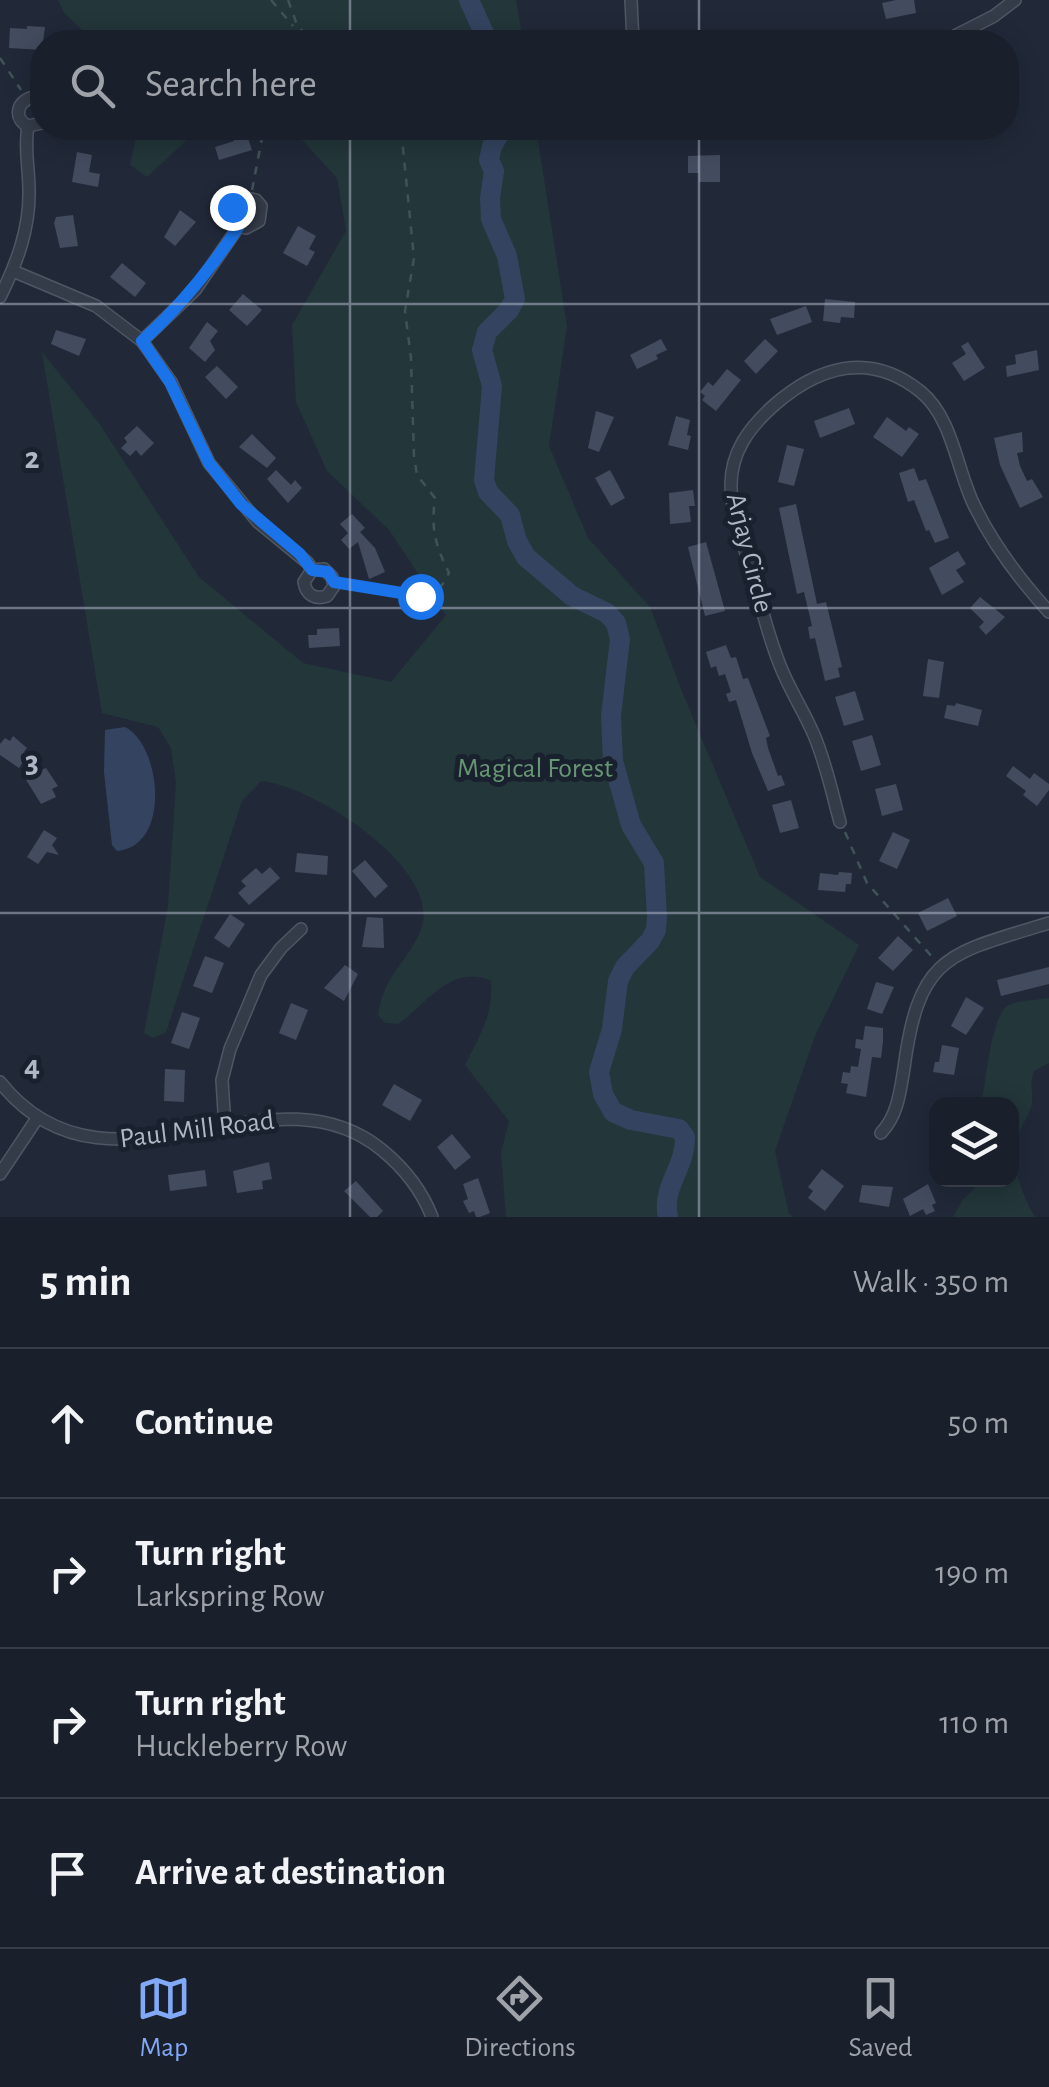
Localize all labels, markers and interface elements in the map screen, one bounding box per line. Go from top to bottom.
search box [30,30,1019,140]
icon: search [65,58,120,113]
text: Search here [145,66,317,104]
route end [210,185,256,231]
text: 2 [24,442,40,474]
street label: Arjay Circle [721,490,777,616]
route start [398,574,444,620]
text: 3 [25,746,39,778]
park label: Magical Forest [457,755,613,783]
text: 4 [24,1050,40,1082]
map controls [929,1097,1019,1187]
button: layers [929,1097,1019,1187]
street label: Paul Mill Road [118,1107,276,1153]
text: 5 min [40,1261,132,1303]
text: Walk · 350 m [853,1266,1009,1298]
icon: ahead [40,1396,95,1451]
text: Continue [135,1404,273,1442]
text: 50 m [948,1407,1009,1439]
text: Turn right [135,1535,285,1573]
icon: right [40,1546,95,1601]
text: 190 m [935,1557,1009,1589]
text: Larkspring Row [135,1580,324,1612]
text: Turn right [135,1685,285,1723]
icon: right [40,1696,95,1751]
text: 110 m [939,1707,1009,1739]
text: Huckleberry Row [135,1730,347,1762]
icon: arrive [40,1846,95,1901]
text: Arrive at destination [135,1854,446,1892]
tab: Map [136,1971,191,2065]
tab: Directions [464,1971,576,2065]
tab: Saved [849,1971,913,2065]

